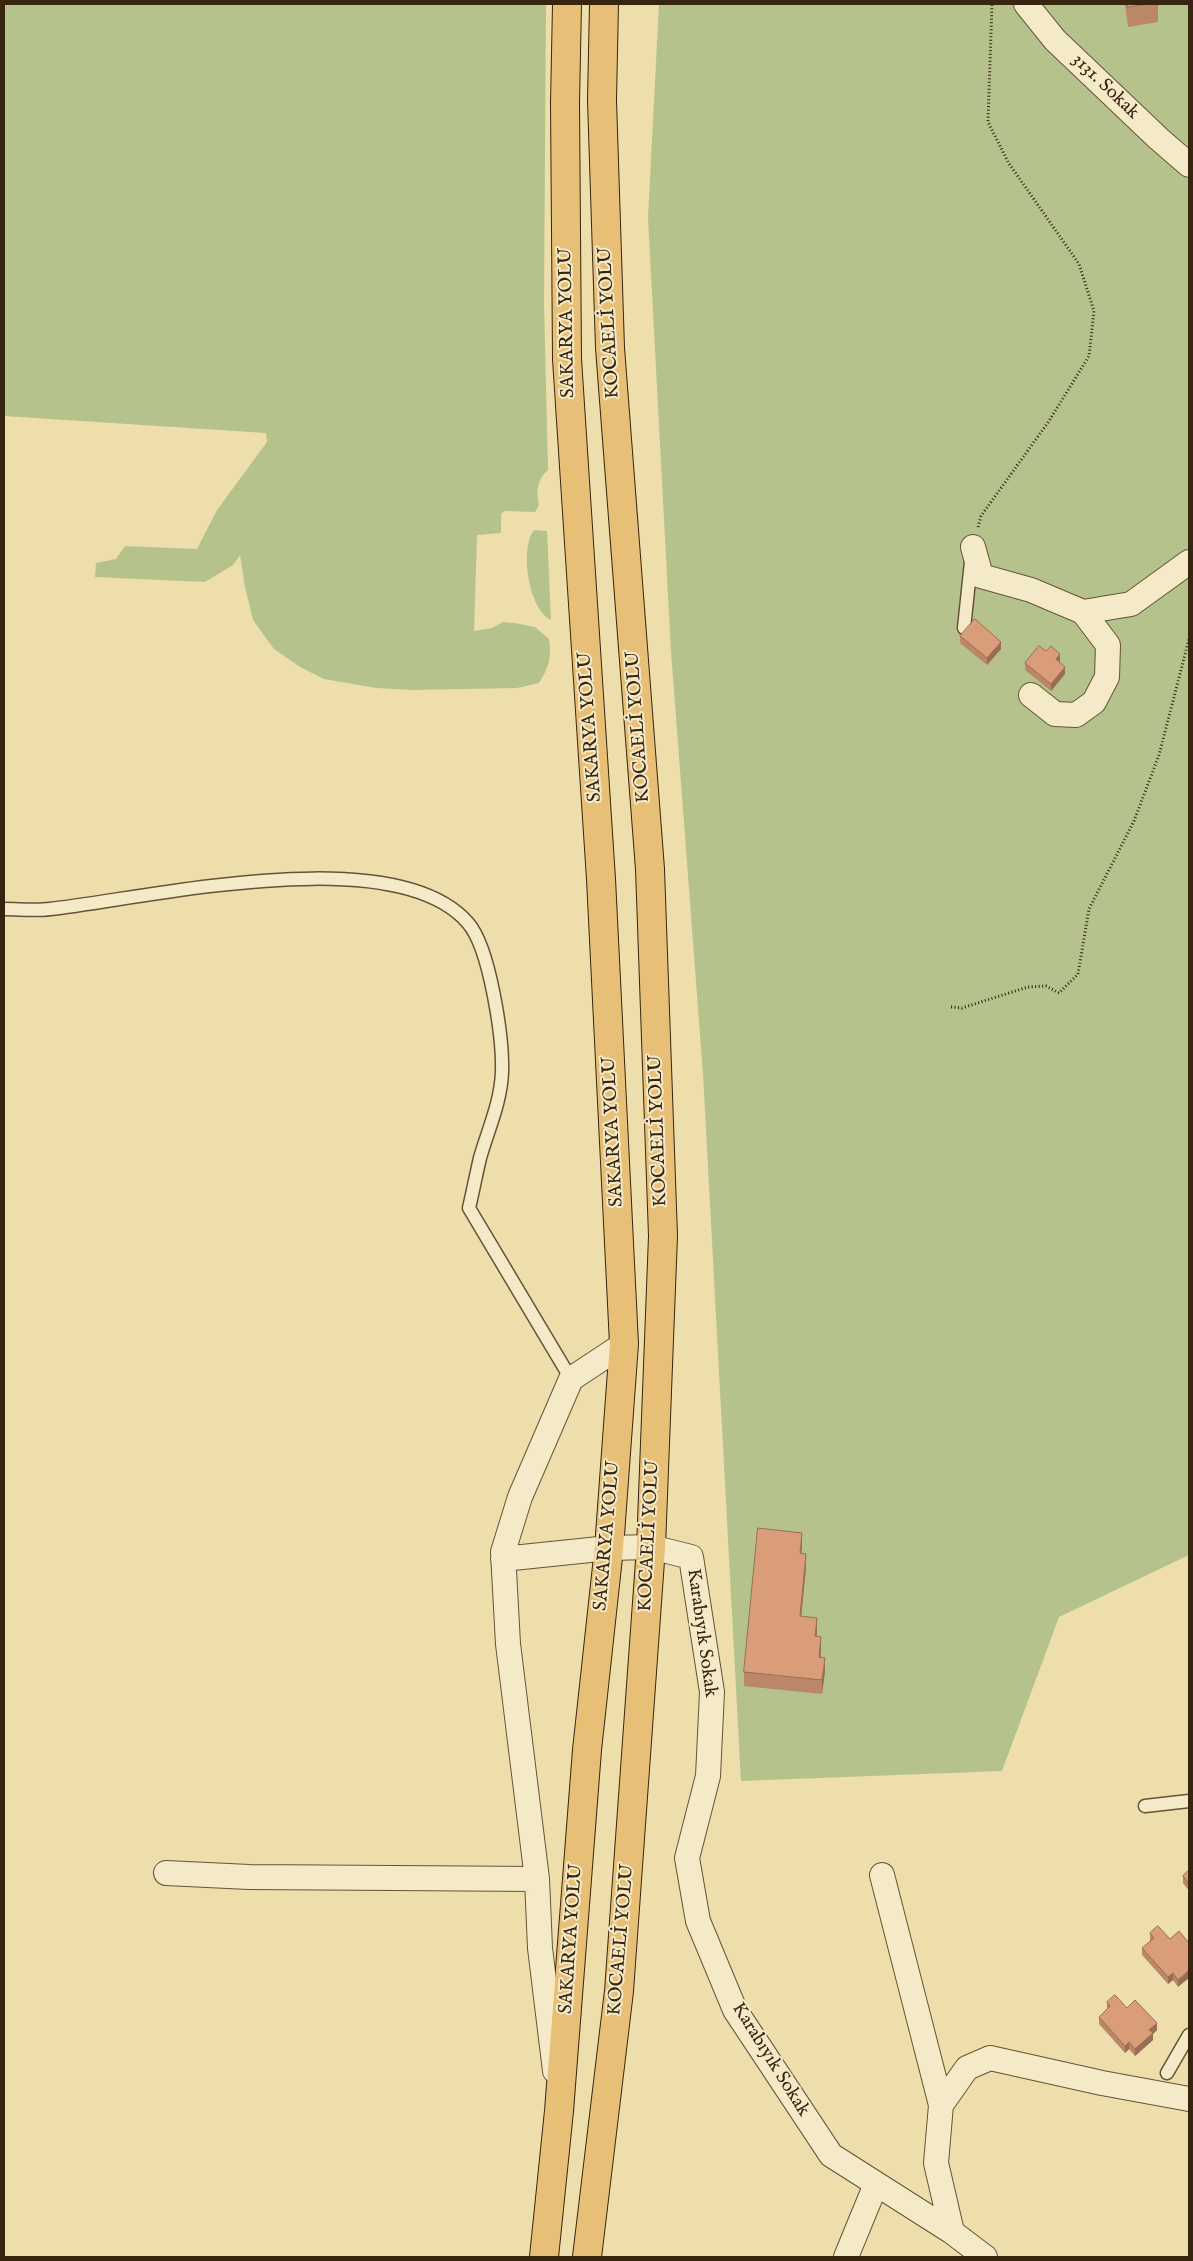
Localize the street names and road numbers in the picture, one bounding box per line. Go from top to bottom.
street label: 3131. Sokak [1067,49,1143,125]
street label: KOCAELİ YOLU [595,247,625,399]
street label: SAKARYA YOLU [555,248,581,398]
street label: KOCAELİ YOLU [622,650,656,804]
street label: SAKARYA YOLU [574,651,608,803]
street label: KOCAELİ YOLU [645,1055,673,1207]
street label: SAKARYA YOLU [599,1056,629,1208]
street label: SAKARYA YOLU [590,1460,626,1612]
street label: KOCAELİ YOLU [635,1460,665,1612]
street label: Karabıyık Sokak [681,1567,721,1699]
street label: SAKARYA YOLU [555,1863,589,2015]
street label: KOCAELİ YOLU [604,1863,640,2017]
street label: Karabıyık Sokak [726,1999,814,2121]

